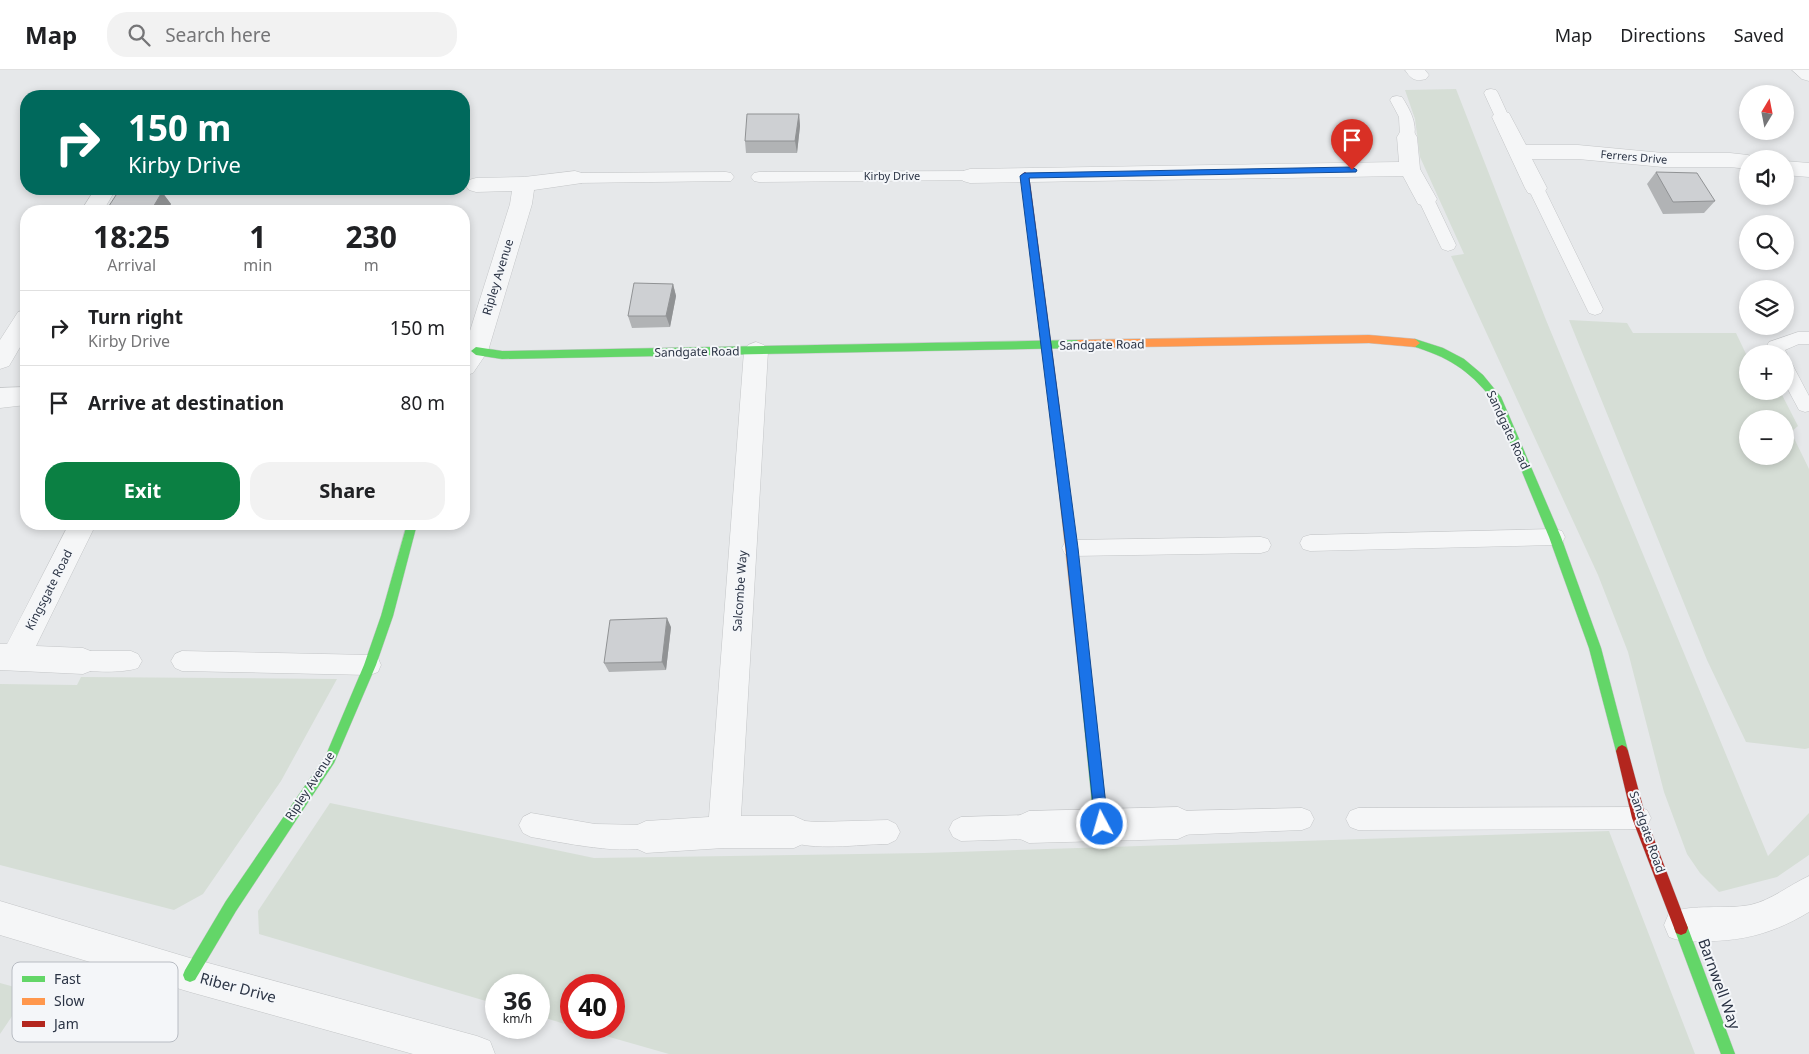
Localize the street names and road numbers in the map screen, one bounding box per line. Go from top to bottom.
street label: Ferrers Drive [1600,146,1668,167]
street label: Kirby Drive [864,168,920,183]
street label: Ripley Avenue [478,236,517,317]
street label: Sandgate Road [1059,335,1145,354]
street label: Sandgate Road [654,342,740,361]
street label: Sandgate Road [1483,388,1534,472]
street label: Kingsgate Road [21,547,76,633]
street label: Salcombe Way [728,549,751,632]
street label: Ripley Avenue [281,748,338,823]
street label: Sandgate Road [1626,789,1669,875]
street label: Barnwell Way [1694,935,1746,1032]
street label: Riber Drive [198,967,279,1007]

